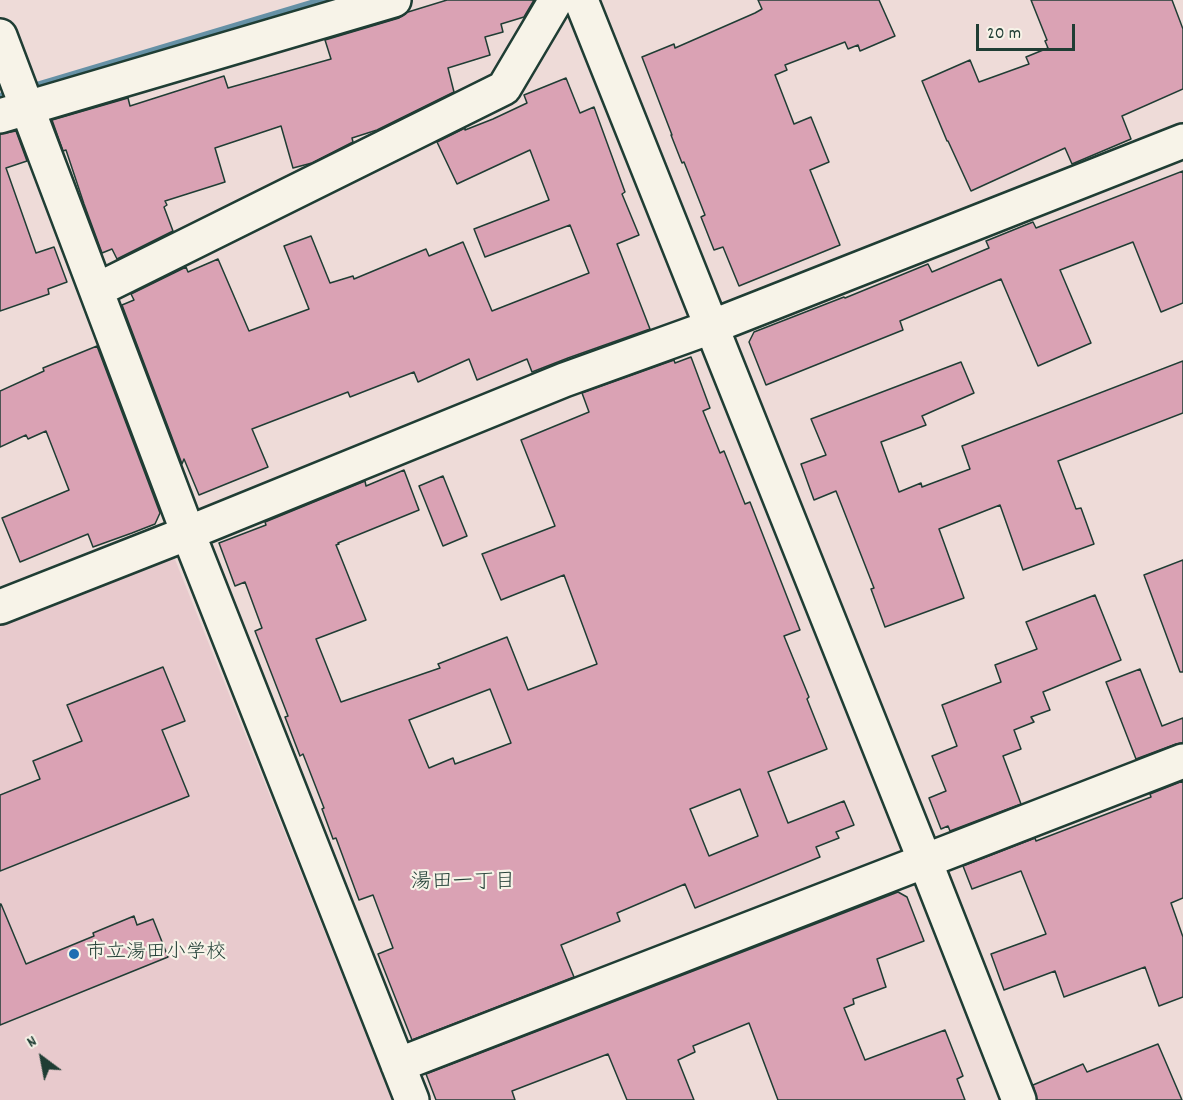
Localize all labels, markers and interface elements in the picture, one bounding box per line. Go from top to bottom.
scale bar [979,12,1078,50]
text: 20 m [987,22,1021,47]
district label: 湯田一丁目 [411,871,515,897]
place label: 市立湯田小学校 [86,942,226,966]
marker: 市立湯田小学校 [67,947,81,961]
north arrow [12,1028,72,1088]
text: N [23,1030,42,1054]

